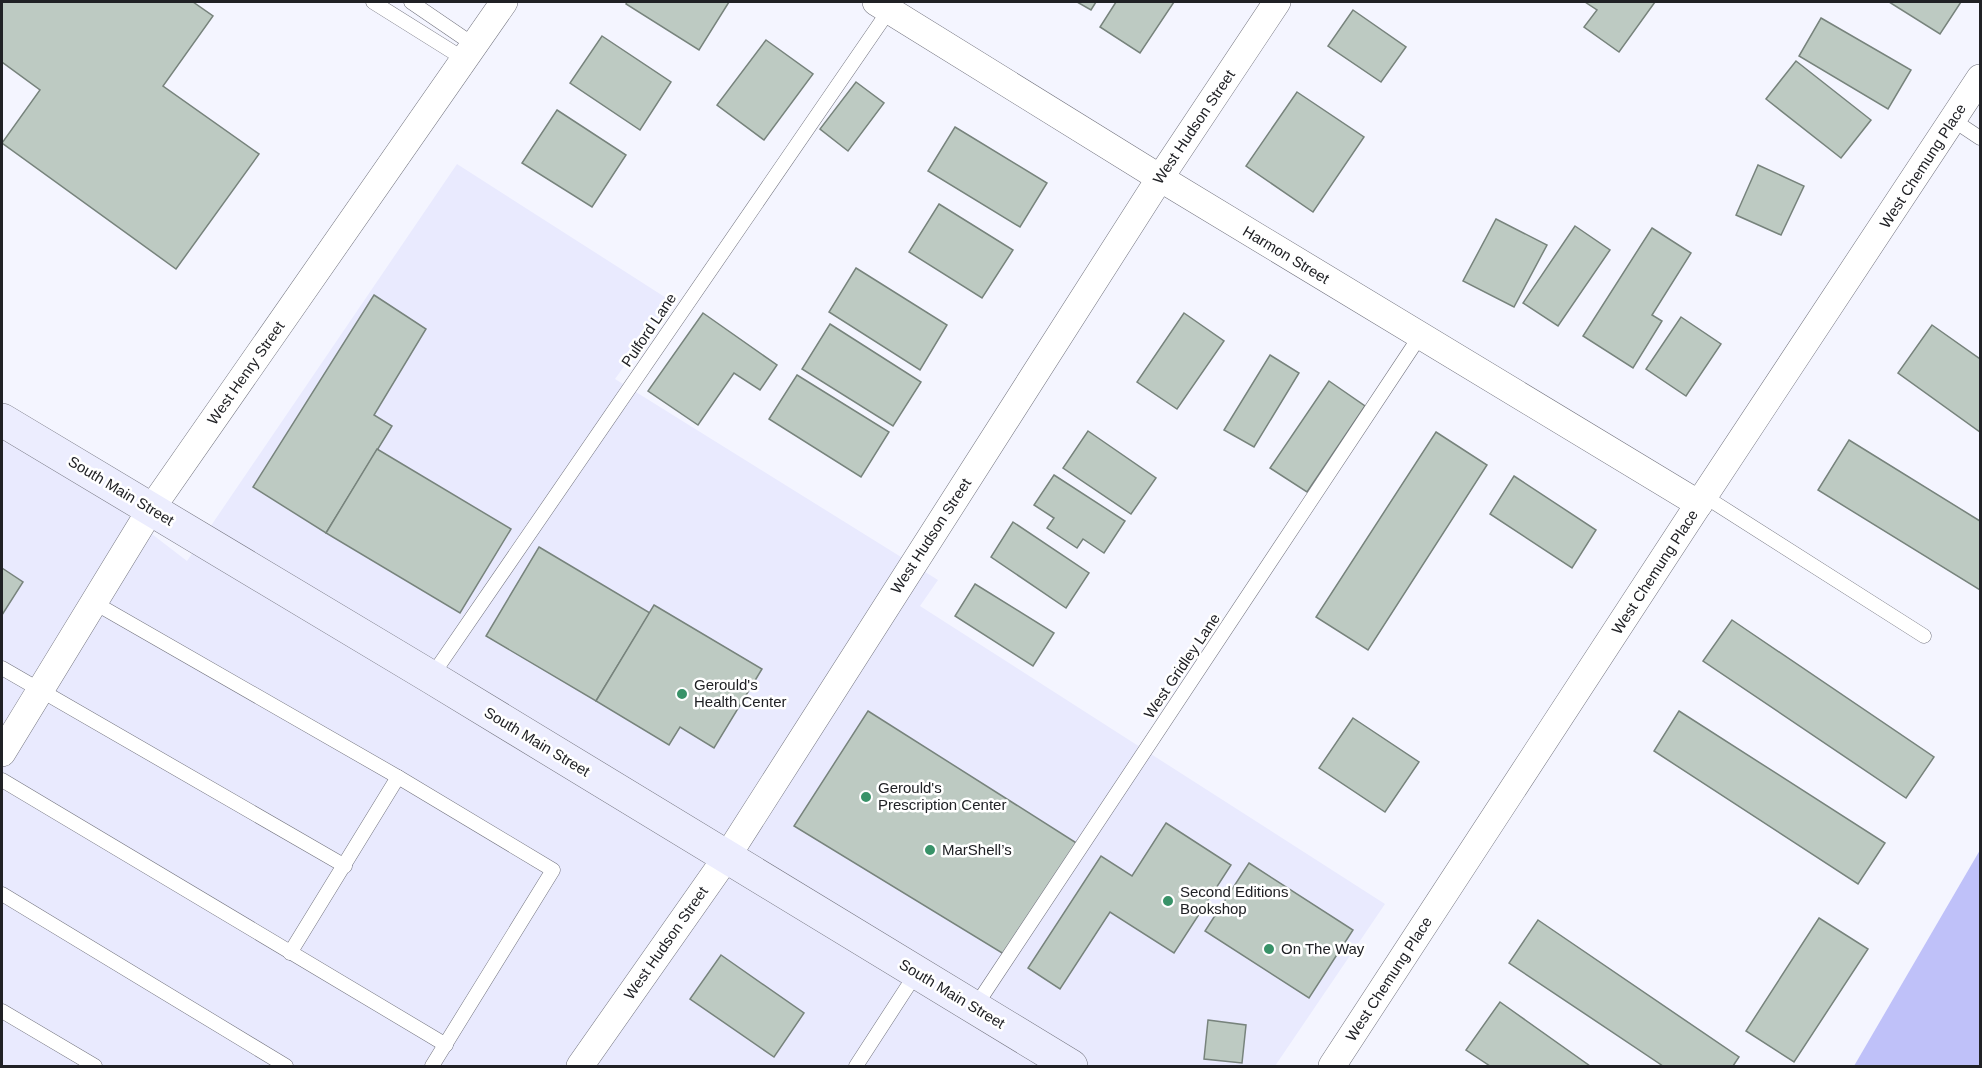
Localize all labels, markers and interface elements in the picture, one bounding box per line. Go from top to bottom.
street label: West Hudson Street [1149,66,1239,187]
street label: West Chemung Place [1876,100,1969,231]
street label: Harmon Street [1240,222,1333,287]
street label: Pulford Lane [618,290,679,370]
street label: West Henry Street [204,317,288,428]
street label: South Main Street [65,452,178,529]
street label: West Hudson Street [887,474,975,597]
street label: West Chemung Place [1608,506,1701,637]
street label: West Gridley Lane [1140,610,1223,722]
place label: Gerould's Health Center [694,676,787,710]
marker: Gerould's Health Center [675,687,689,701]
street label: South Main Street [481,703,594,780]
place label: Gerould's Prescription Center [878,779,1006,813]
marker: Gerould's Prescription Center [859,790,873,804]
place label: MarShell’s [942,841,1012,858]
marker: MarShell’s [923,843,937,857]
street label: West Hudson Street [620,882,711,1002]
place label: Second Editions Bookshop [1180,883,1288,917]
marker: Second Editions Bookshop [1161,894,1175,908]
street label: West Chemung Place [1342,913,1435,1044]
place label: On The Way [1281,940,1365,957]
marker: On The Way [1262,942,1276,956]
street label: South Main Street [896,955,1009,1032]

